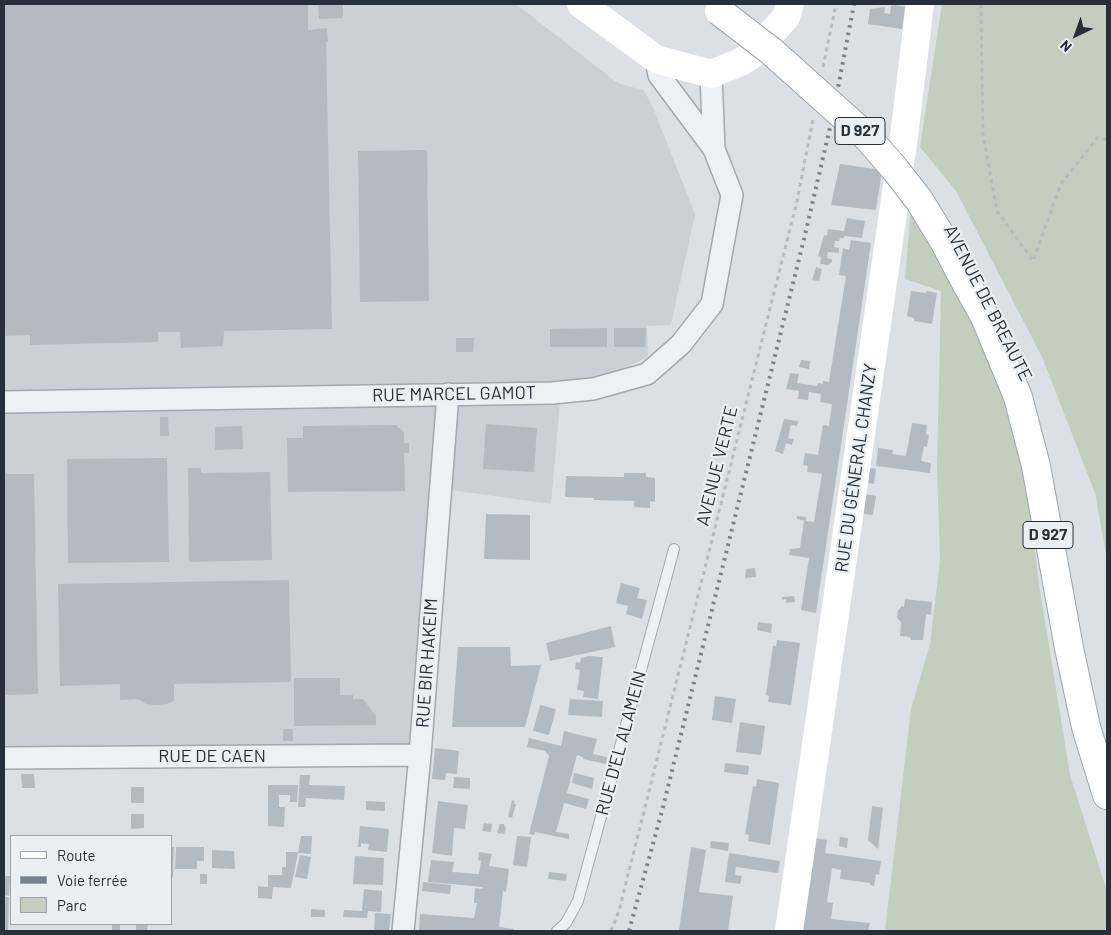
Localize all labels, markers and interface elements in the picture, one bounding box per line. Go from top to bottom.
north arrow [1051,10,1101,60]
text: N [1056,37,1075,56]
road number: D 927 [835,118,885,144]
street label: AVENUE DE BREAUTE [939,221,1037,385]
street label: RUE DU GÉNERAL CHANZY [831,362,881,574]
street label: RUE MARCEL GAMOT [372,382,536,406]
street label: AVENUE VERTE [692,404,742,528]
road number: D 927 [1023,522,1073,548]
street label: RUE BIR HAKEIM [412,597,442,729]
street label: RUE D'EL ALAMEIN [591,668,651,818]
street label: RUE DE CAEN [158,745,266,767]
legend [10,835,172,925]
text: Route [57,846,96,864]
text: Voie ferrée [57,871,128,889]
text: Parc [57,896,87,914]

